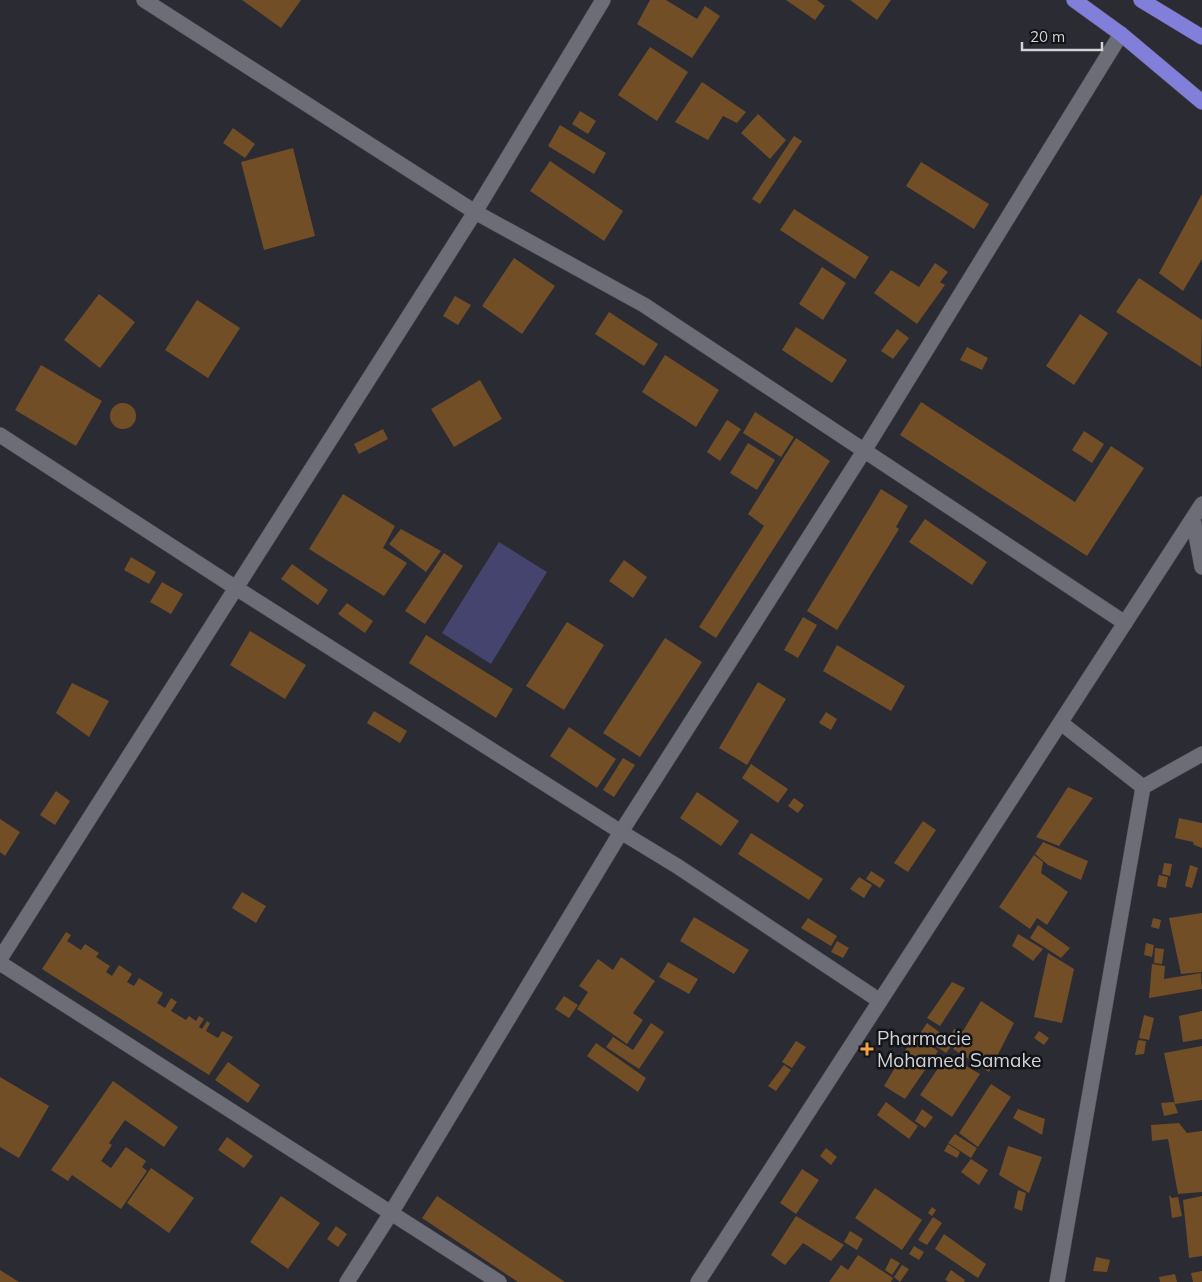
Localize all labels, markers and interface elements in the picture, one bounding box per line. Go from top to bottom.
scale bar [1022,20,1102,52]
text: 20 m [1030,27,1065,46]
place label: Pharmacie Mohamed Samake [877,1026,1041,1072]
marker: Pharmacie Mohamed Samake [861,1043,873,1055]

